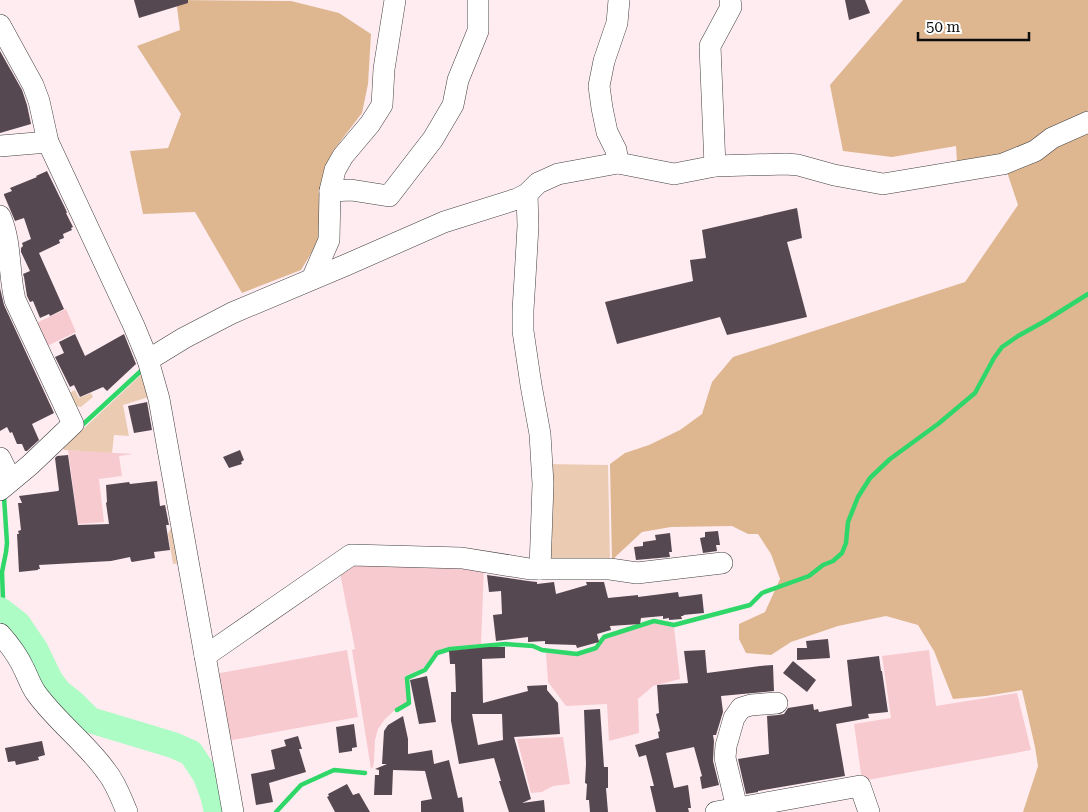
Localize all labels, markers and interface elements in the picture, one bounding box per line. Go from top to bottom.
scale bar [918,10,1029,42]
text: 50 m [926,18,961,36]

